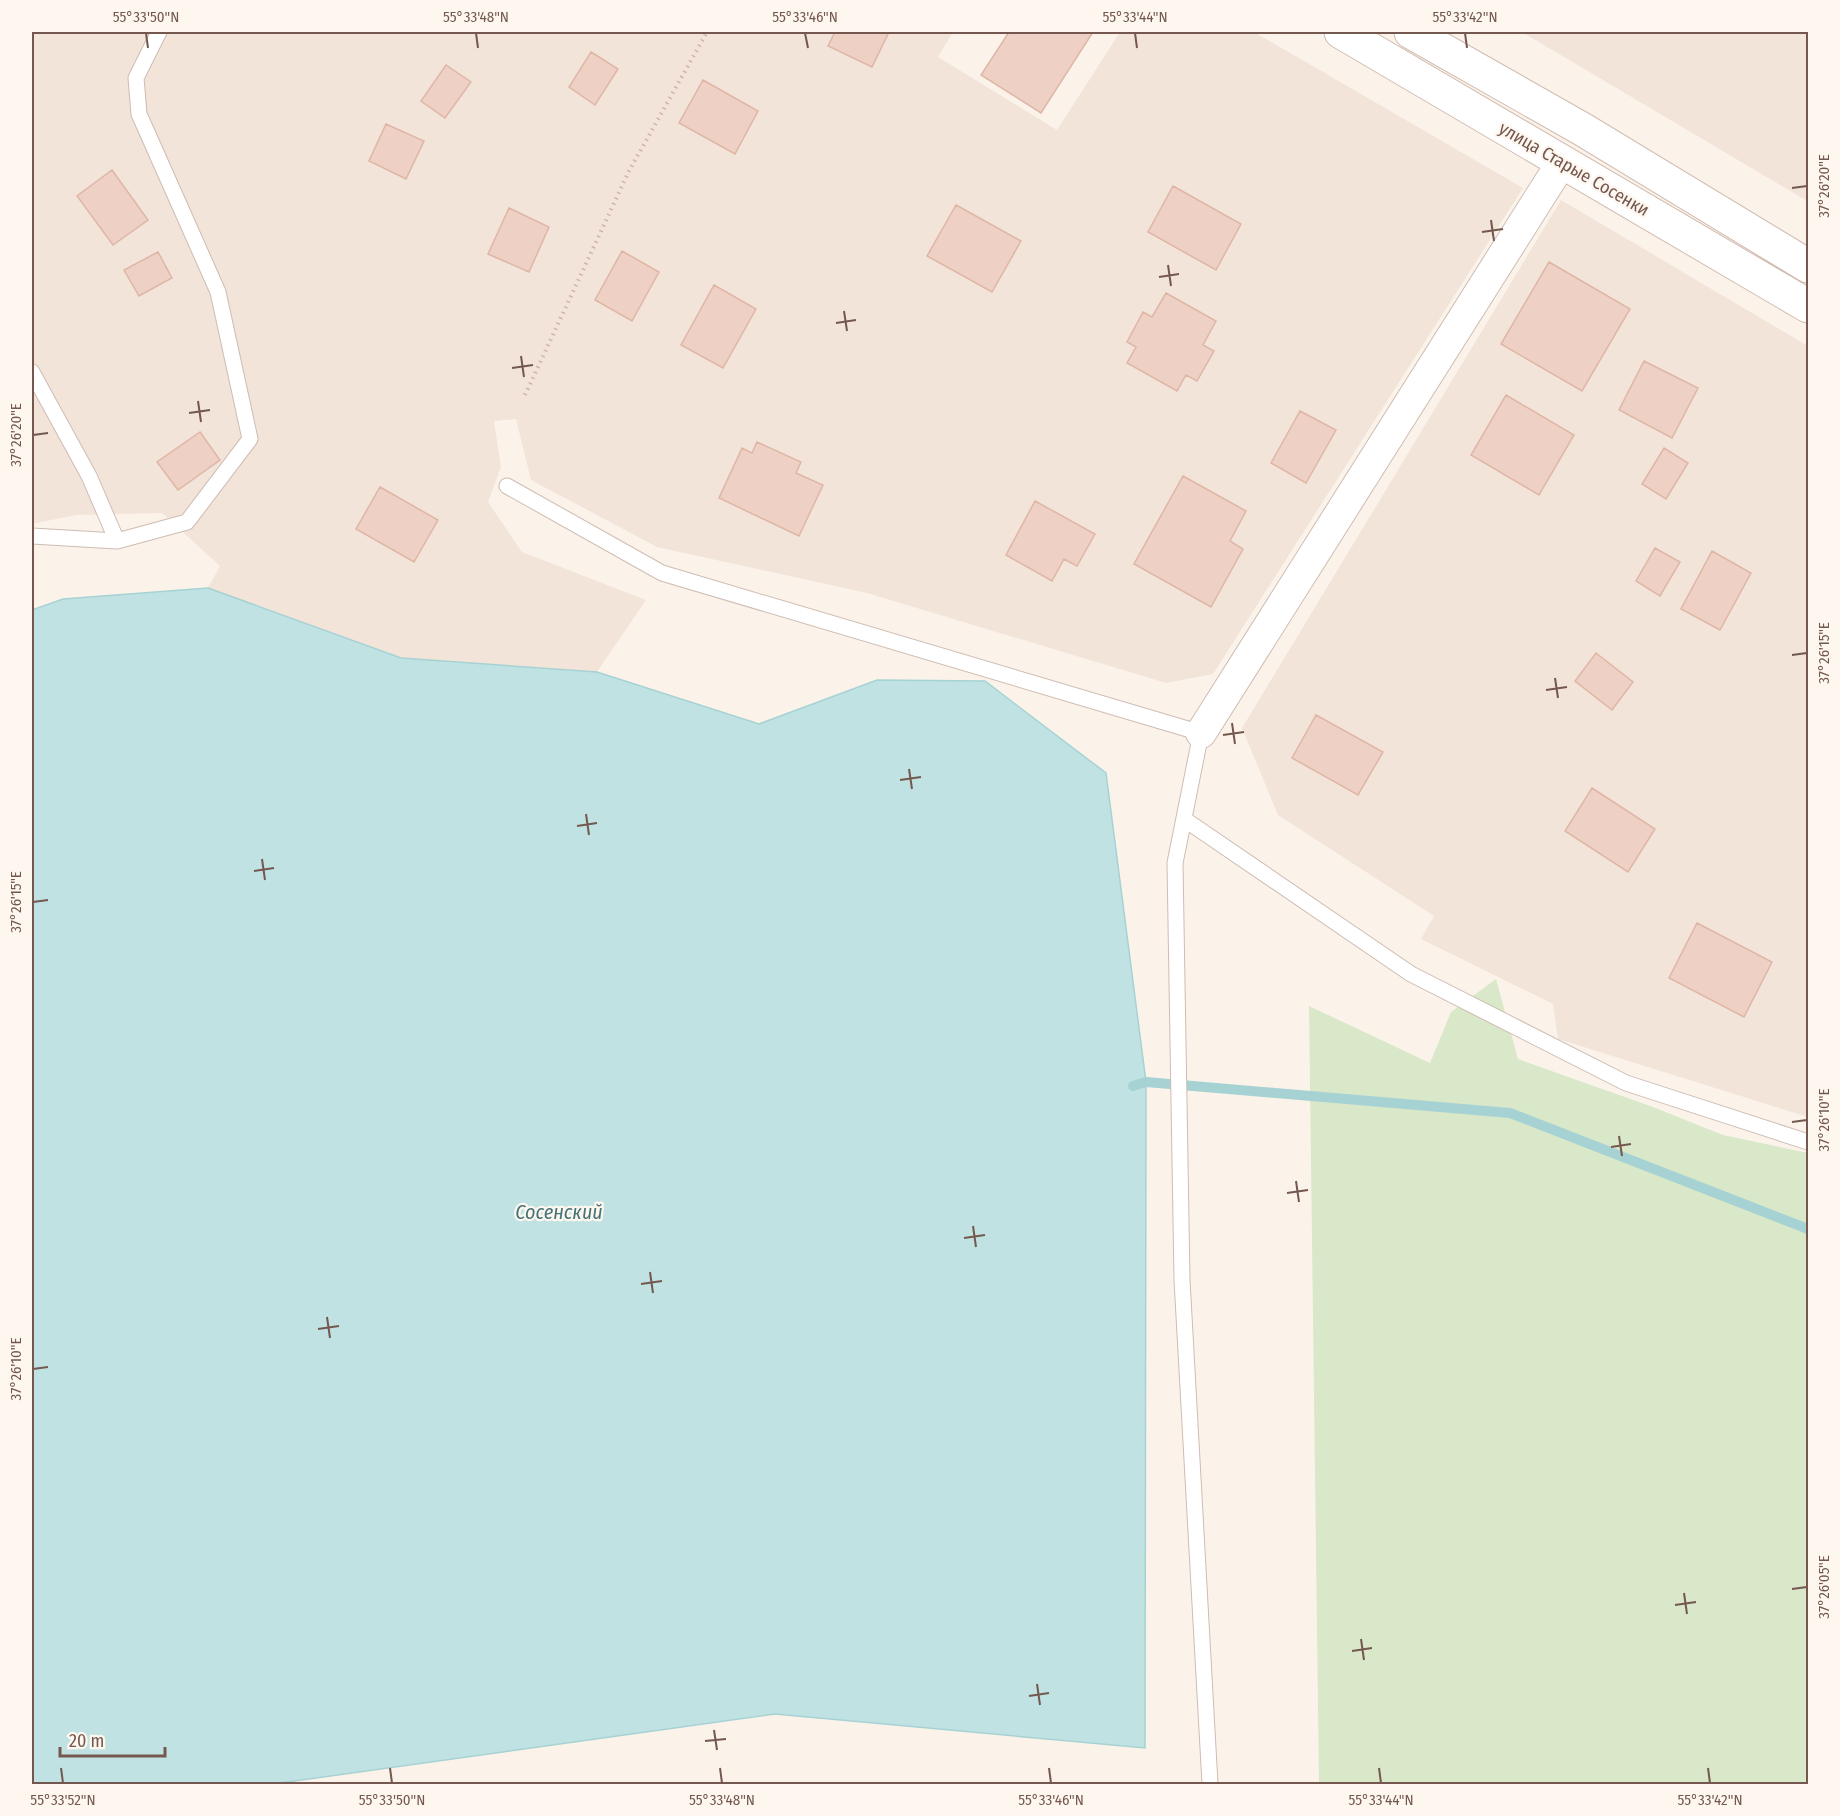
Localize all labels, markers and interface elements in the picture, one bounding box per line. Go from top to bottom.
text: 55°33'50"N [113,8,179,26]
text: 55°33'48"N [443,8,509,26]
text: 55°33'46"N [772,8,838,26]
text: 55°33'44"N [1102,8,1168,26]
text: 55°33'42"N [1433,8,1498,26]
street label: улица Старые Сосенки [1495,117,1653,221]
text: 37°26'20"E [1815,154,1833,218]
text: 37°26'20"E [7,403,25,467]
text: 37°26'15"E [1815,622,1833,684]
text: 37°26'15"E [7,871,25,933]
text: 37°26'10"E [1815,1089,1833,1151]
water label: Сосенский [515,1200,603,1224]
text: 37°26'10"E [7,1338,25,1400]
text: 37°26'05"E [1815,1555,1833,1619]
scale bar [60,1720,165,1758]
text: 20 m [69,1730,104,1752]
text: 55°33'52"N [30,1791,96,1809]
text: 55°33'50"N [359,1791,425,1809]
text: 55°33'48"N [689,1791,755,1809]
text: 55°33'46"N [1018,1791,1084,1809]
text: 55°33'44"N [1348,1791,1414,1809]
text: 55°33'42"N [1678,1791,1743,1809]

